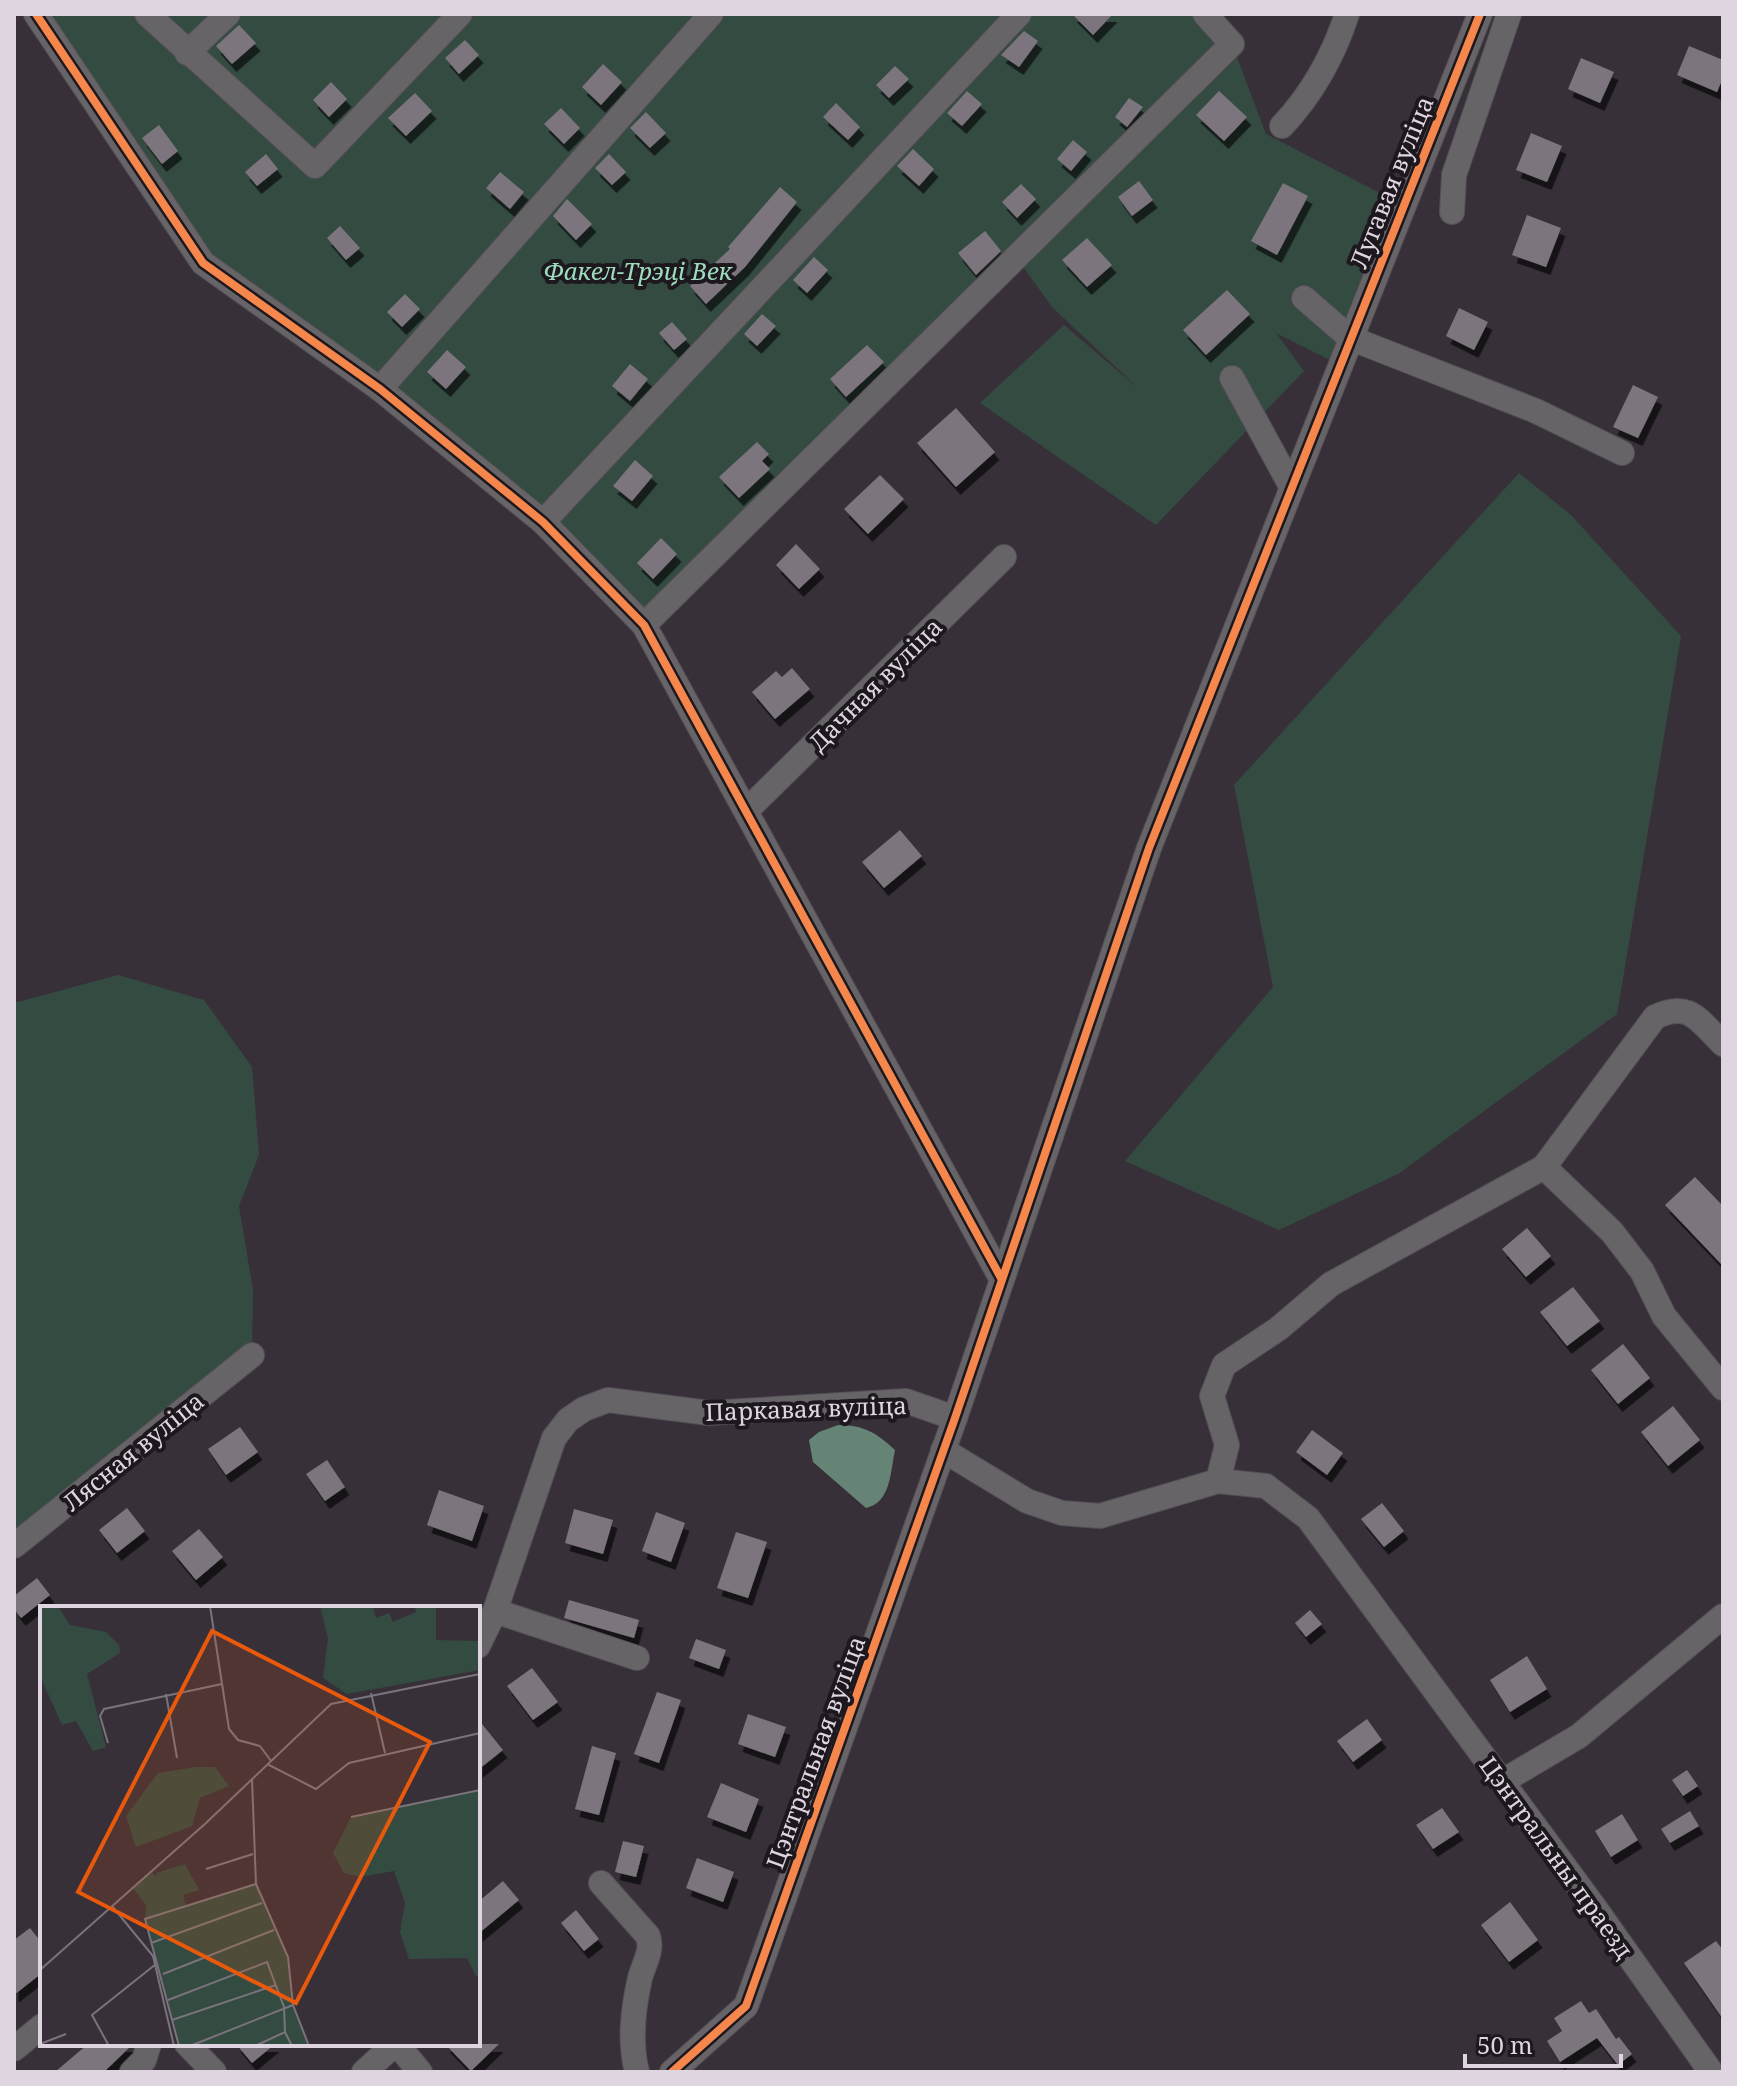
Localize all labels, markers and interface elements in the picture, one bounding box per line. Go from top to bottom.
street label: Лугавая вуліца [1341,91,1441,273]
park label: Факел-Трэці Век [543,254,734,287]
street label: Дачная вуліца [801,610,949,758]
street label: Лясная вуліца [56,1384,210,1518]
street label: Паркавая вуліца [704,1388,908,1428]
inset map [40,1606,480,2046]
street label: Цэнтральная вуліца [758,1631,872,1873]
street label: Цэнтральны праезд [1473,1749,1641,1965]
scale bar [1465,2018,1621,2068]
text: 50 m [1477,2028,1533,2061]

